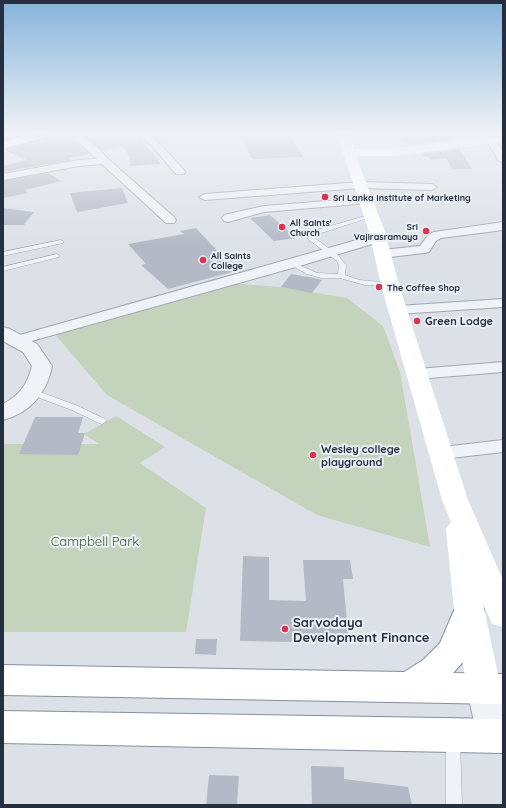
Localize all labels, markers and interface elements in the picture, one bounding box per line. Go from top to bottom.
marker: Sri Lanka Institute of Marketing [320,192,330,202]
place label: Sri Lanka Institute of Marketing [333,192,471,203]
place label: All Saints' Church [290,217,332,238]
place label: Sri Vajirasramaya [354,221,418,242]
marker: All Saints' Church [277,222,287,232]
marker: Sri Vajirasramaya [421,226,431,236]
place label: All Saints College [211,250,252,271]
marker: All Saints College [198,255,208,265]
marker: The Coffee Shop [374,282,384,292]
place label: The Coffee Shop [387,282,460,293]
place label: Green Lodge [425,314,494,328]
marker: Green Lodge [412,316,422,326]
place label: Wesley college playground [321,442,400,469]
marker: Wesley college playground [308,450,318,460]
park label: Campbell Park [51,533,139,549]
place label: Sarvodaya Development Finance [293,614,430,645]
marker: Sarvodaya Development Finance [280,624,290,634]

